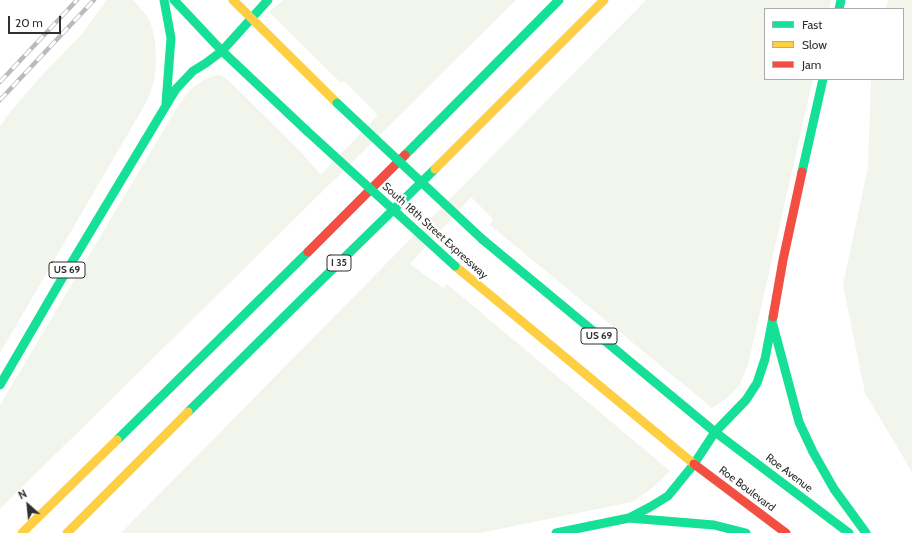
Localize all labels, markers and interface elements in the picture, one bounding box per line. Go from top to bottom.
scale bar [10,8,63,34]
legend [764,8,904,80]
text: 20 m [15,15,43,30]
text: Fast [802,17,822,32]
text: Slow [802,37,827,52]
text: Jam [802,57,821,72]
street label: South 18th Street Expressway [379,180,491,282]
road number: I 35 [327,255,351,271]
road number: US 69 [49,262,85,278]
road number: US 69 [581,328,617,344]
street label: Roe Avenue [763,451,815,495]
street label: Roe Boulevard [716,464,778,514]
north arrow [8,485,48,525]
text: N [16,486,29,502]

